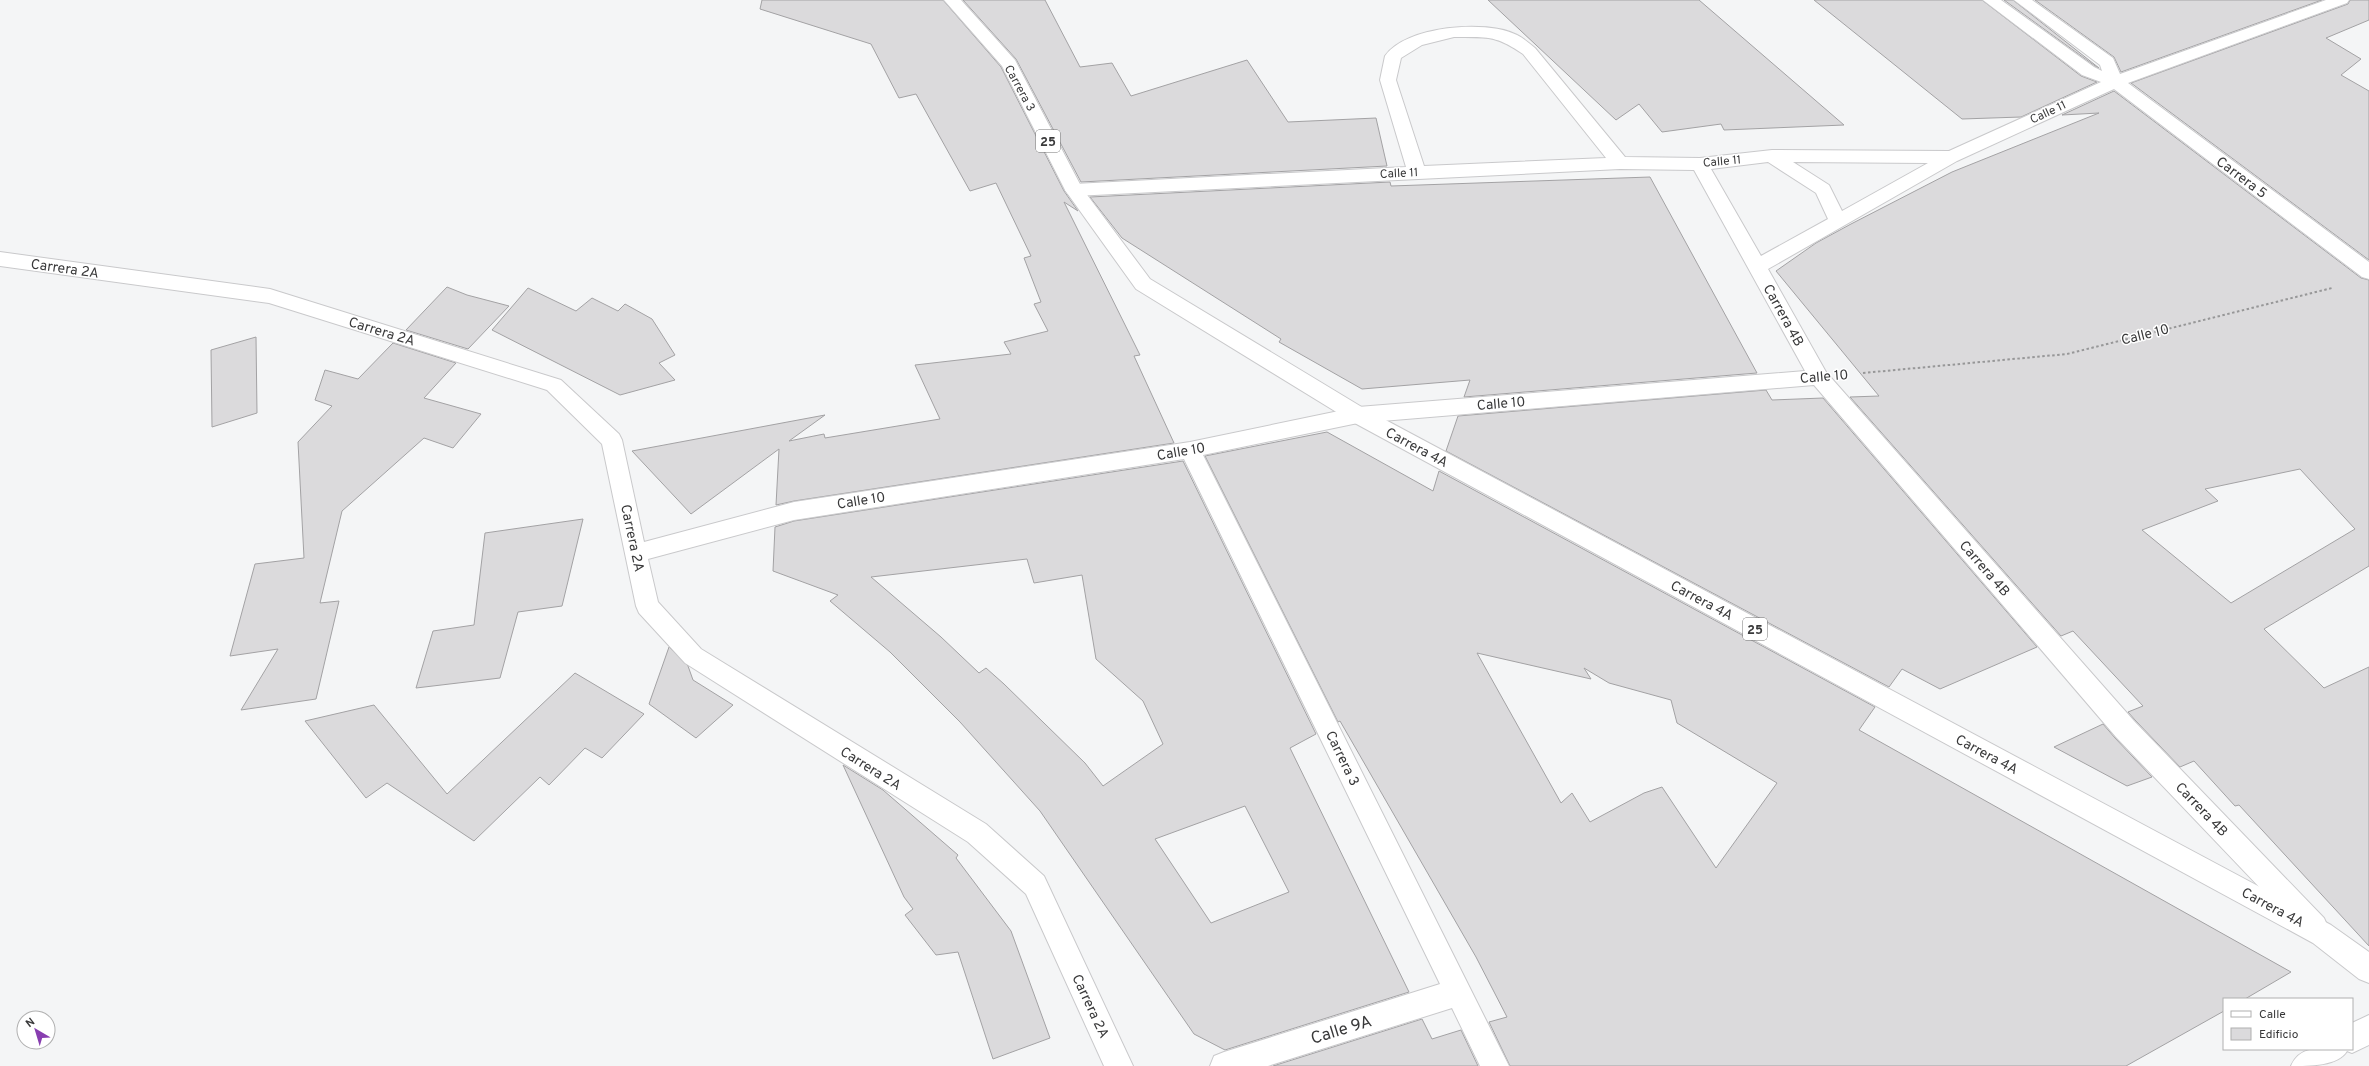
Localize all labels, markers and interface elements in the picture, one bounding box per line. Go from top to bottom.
street label: Carrera 3 [1000,62,1038,114]
street label: Calle 11 [2028,98,2069,128]
road number: 25 [1036,130,1060,152]
street label: Calle 11 [1702,152,1742,172]
street label: Carrera 5 [2212,154,2270,203]
street label: Calle 11 [1379,165,1419,183]
street label: Carrera 2A [30,256,100,283]
street label: Carrera 4B [1759,282,1807,350]
street label: Carrera 2A [346,314,417,351]
street label: Calle 10 [2120,321,2171,350]
street label: Calle 10 [1799,367,1849,388]
street label: Calle 10 [1476,394,1526,415]
street label: Carrera 4A [1382,425,1451,472]
street label: Calle 10 [1156,440,1207,465]
street label: Calle 10 [836,489,887,514]
street label: Carrera 2A [616,503,647,574]
street label: Carrera 4B [1955,538,2013,600]
street label: Carrera 4A [1667,578,1736,625]
road number: 25 [1743,618,1767,640]
street label: Carrera 3 [1321,728,1362,789]
street label: Carrera 4A [1952,732,2021,779]
street label: Carrera 2A [837,744,904,795]
street label: Carrera 4B [2171,780,2231,841]
street label: Carrera 4A [2238,885,2307,932]
street label: Carrera 2A [1067,972,1112,1041]
legend [2223,998,2353,1050]
text: Calle [2259,1007,2286,1023]
north arrow [16,1010,56,1050]
street label: Calle 9A [1308,1011,1375,1051]
text: N [23,1015,38,1031]
text: Edificio [2259,1027,2299,1043]

